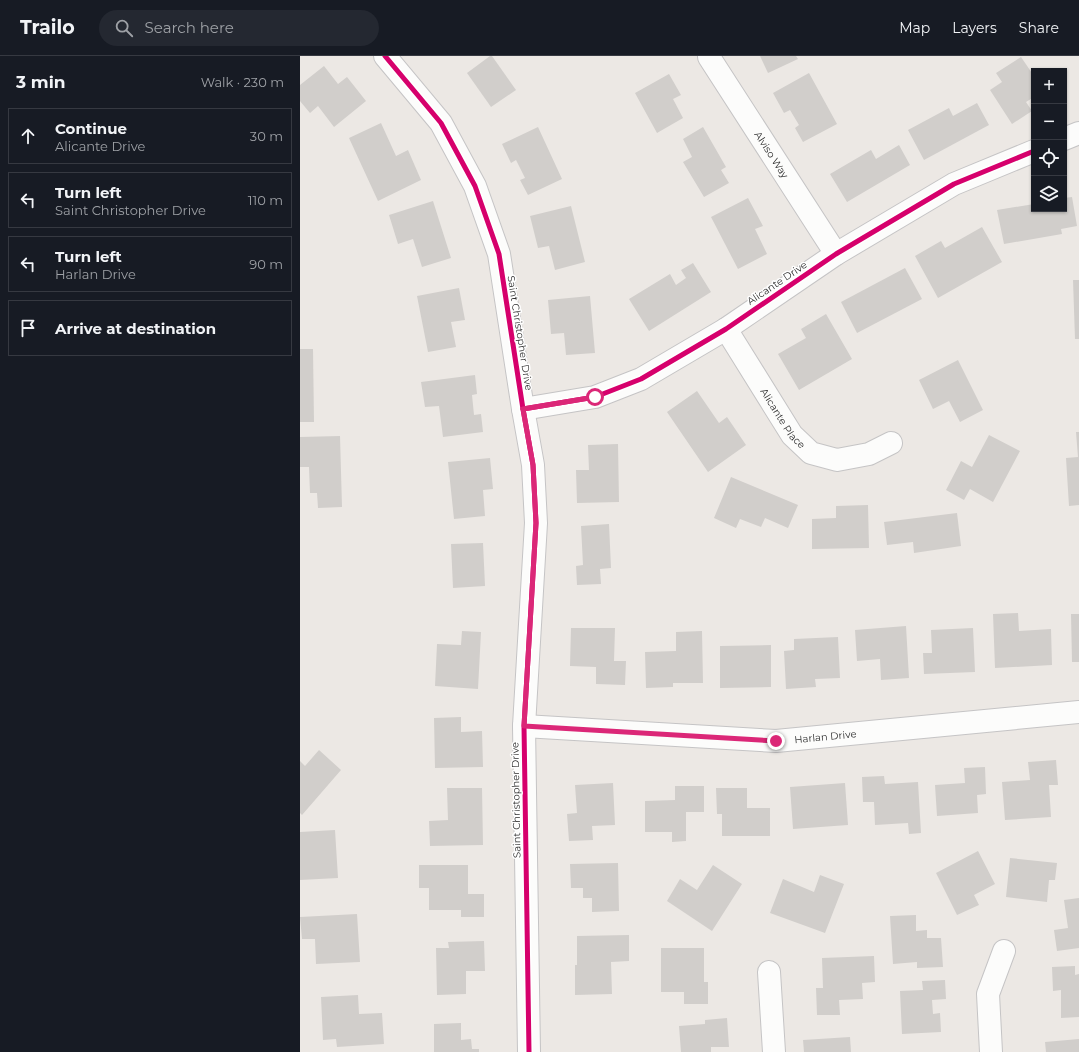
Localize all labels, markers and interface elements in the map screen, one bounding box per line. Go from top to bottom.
search box [99,10,379,46]
text: Trailo [20,16,75,39]
icon: search [113,17,135,39]
text: Search here [145,18,234,37]
text: Map [899,19,930,37]
text: Layers [952,19,997,37]
text: Share [1019,19,1059,37]
map controls [1031,68,1067,212]
button: + [1031,68,1067,104]
text: 3 min [16,72,66,92]
text: Walk · 230 m [201,74,284,90]
button: − [1031,104,1067,140]
text: Continue [55,119,127,138]
icon: ahead [17,125,39,147]
text: 30 m [250,128,283,144]
street label: Alviso Way [752,128,792,181]
text: Alicante Drive [55,138,145,154]
button: locate [1031,140,1067,176]
button: layers [1031,176,1067,212]
text: Turn left [55,183,122,202]
icon: left [17,189,39,211]
text: 110 m [248,192,283,208]
text: Saint Christopher Drive [55,202,206,218]
text: Turn left [55,247,122,266]
icon: left [17,253,39,275]
text: 90 m [249,256,283,272]
street label: Alicante Drive [745,258,809,308]
text: Harlan Drive [55,266,136,282]
street label: Saint Christopher Drive [505,275,535,391]
icon: arrive [17,317,39,339]
text: Arrive at destination [55,319,216,338]
street label: Alicante Place [758,385,808,451]
route start [586,388,604,406]
street label: Harlan Drive [794,727,857,746]
route end [767,732,785,750]
street label: Saint Christopher Drive [508,742,524,858]

